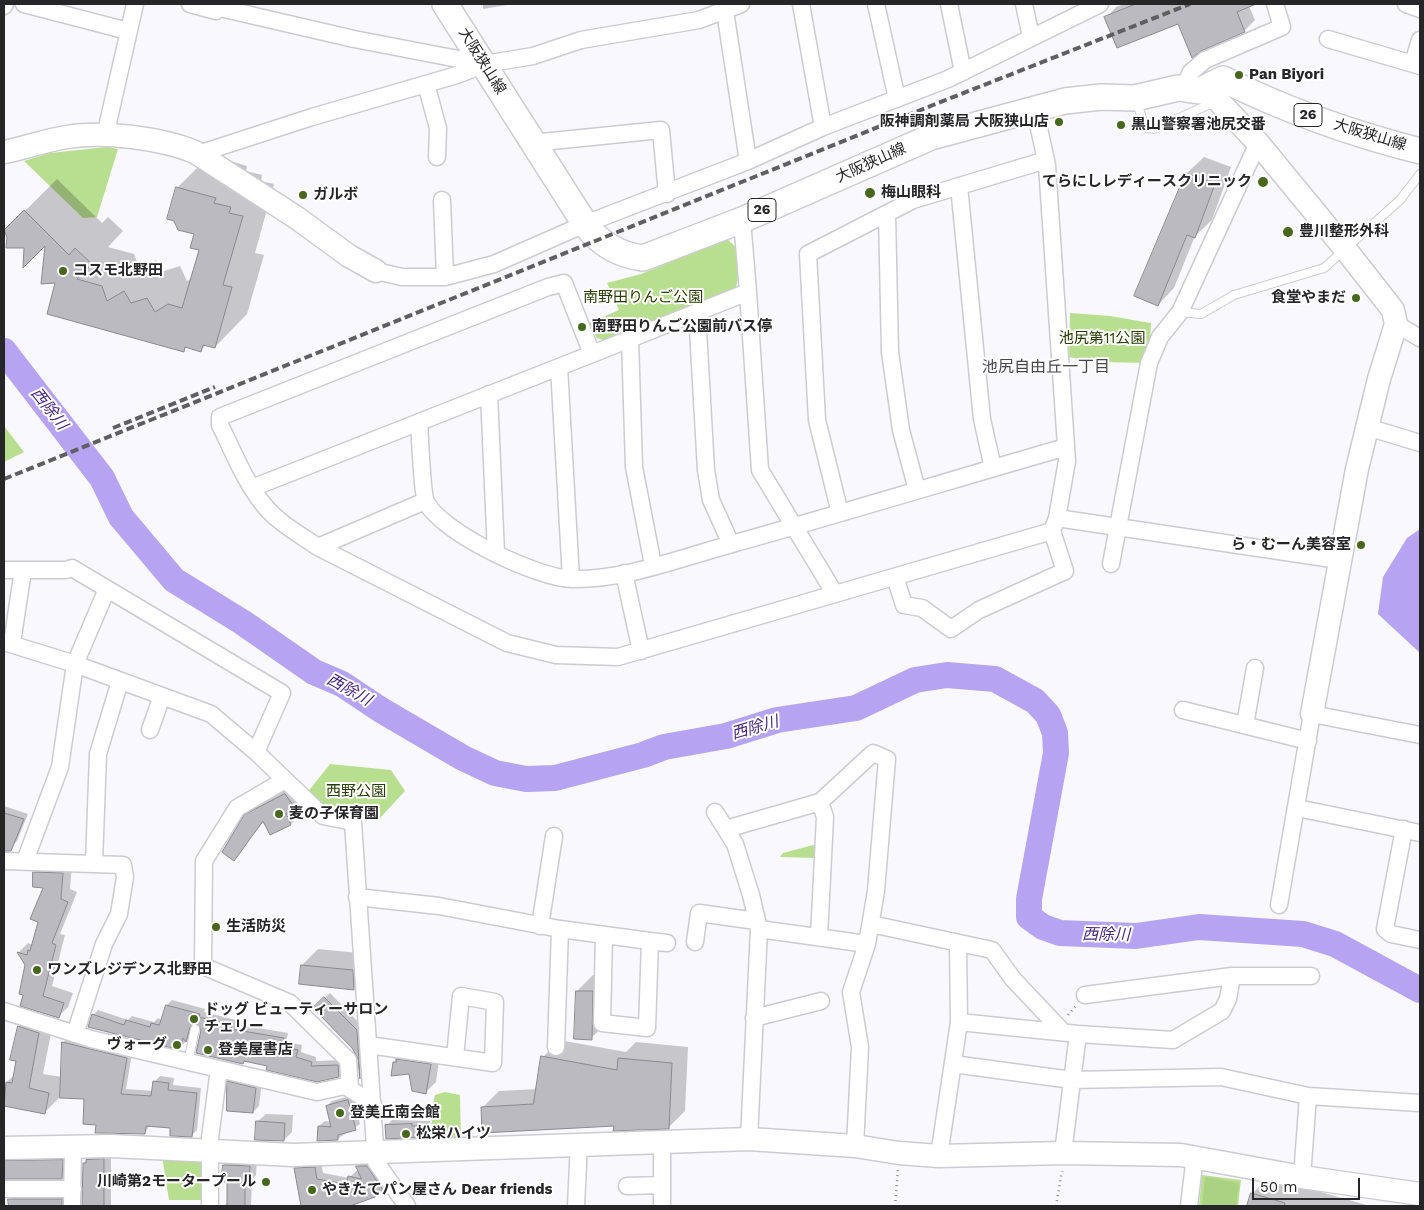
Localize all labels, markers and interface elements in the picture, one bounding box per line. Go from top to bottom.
street label: 大阪狭山線 [454,24,510,98]
place label: Pan Biyori [1249,66,1324,84]
marker: Pan Biyori [1233,69,1245,81]
road number: 26 [1294,104,1322,126]
place label: 阪神調剤薬局 大阪狭山店 [880,113,1049,131]
street label: 大阪狭山線 [1332,115,1408,155]
marker: 阪神調剤薬局 大阪狭山店 [1053,116,1065,128]
place label: 黒山警察署池尻交番 [1131,116,1266,134]
marker: 黒山警察署池尻交番 [1115,119,1127,131]
street label: 大阪狭山線 [833,140,909,186]
place label: てらにしレディースクリニック [1042,173,1252,191]
marker: てらにしレディースクリニック [1256,175,1270,189]
place label: 梅山眼科 [881,184,941,202]
place label: ガルボ [313,186,358,204]
marker: 梅山眼科 [863,186,877,200]
marker: ガルボ [297,189,309,201]
road number: 26 [748,198,776,222]
place label: 豊川整形外科 [1299,223,1389,241]
marker: 豊川整形外科 [1281,225,1295,239]
place label: コスモ北野田 [73,262,163,280]
marker: コスモ北野田 [57,265,69,277]
park label: 南野田りんご公園 [583,289,703,307]
place label: 食堂やまだ [1271,289,1346,307]
marker: 食堂やまだ [1350,292,1362,304]
place label: 南野田りんご公園前バス停 [592,318,772,336]
marker: 南野田りんご公園前バス停 [576,321,588,333]
park label: 池尻第11公園 [1059,330,1145,348]
district label: 池尻自由丘一丁目 [982,357,1110,377]
water label: 西除川 [27,384,71,434]
place label: ら・むーん美容室 [1231,536,1351,554]
marker: ら・むーん美容室 [1355,539,1367,551]
water label: 西除川 [323,670,375,710]
water label: 西除川 [729,712,781,744]
park label: 西野公園 [326,783,386,801]
place label: 麦の子保育園 [289,805,379,823]
marker: 麦の子保育園 [273,808,285,820]
place label: 生活防災 [226,918,286,936]
marker: 生活防災 [210,921,222,933]
water label: 西除川 [1082,925,1130,945]
place label: ワンズレジデンス北野田 [47,961,212,979]
marker: ワンズレジデンス北野田 [31,964,43,976]
place label: ドッグ ビューティーサロン チェリー [204,1001,388,1036]
marker: ドッグ ビューティーサロン チェリー [188,1013,200,1025]
place label: ヴォーグ [107,1036,167,1054]
marker: ヴォーグ [171,1039,183,1051]
place label: 登美屋書店 [218,1041,293,1059]
marker: 登美屋書店 [202,1044,214,1056]
place label: 登美丘南会館 [350,1104,440,1122]
marker: 登美丘南会館 [334,1107,346,1119]
place label: 松栄ハイツ [416,1125,491,1143]
marker: 松栄ハイツ [400,1128,412,1140]
scale bar [1254,1168,1362,1200]
place label: 川崎第2モータープール [97,1173,256,1191]
marker: 川崎第2モータープール [260,1176,272,1188]
text: 50 m [1260,1178,1297,1196]
place label: やきたてパン屋さん Dear friends [322,1181,553,1199]
marker: やきたてパン屋さん Dear friends [306,1184,318,1196]

